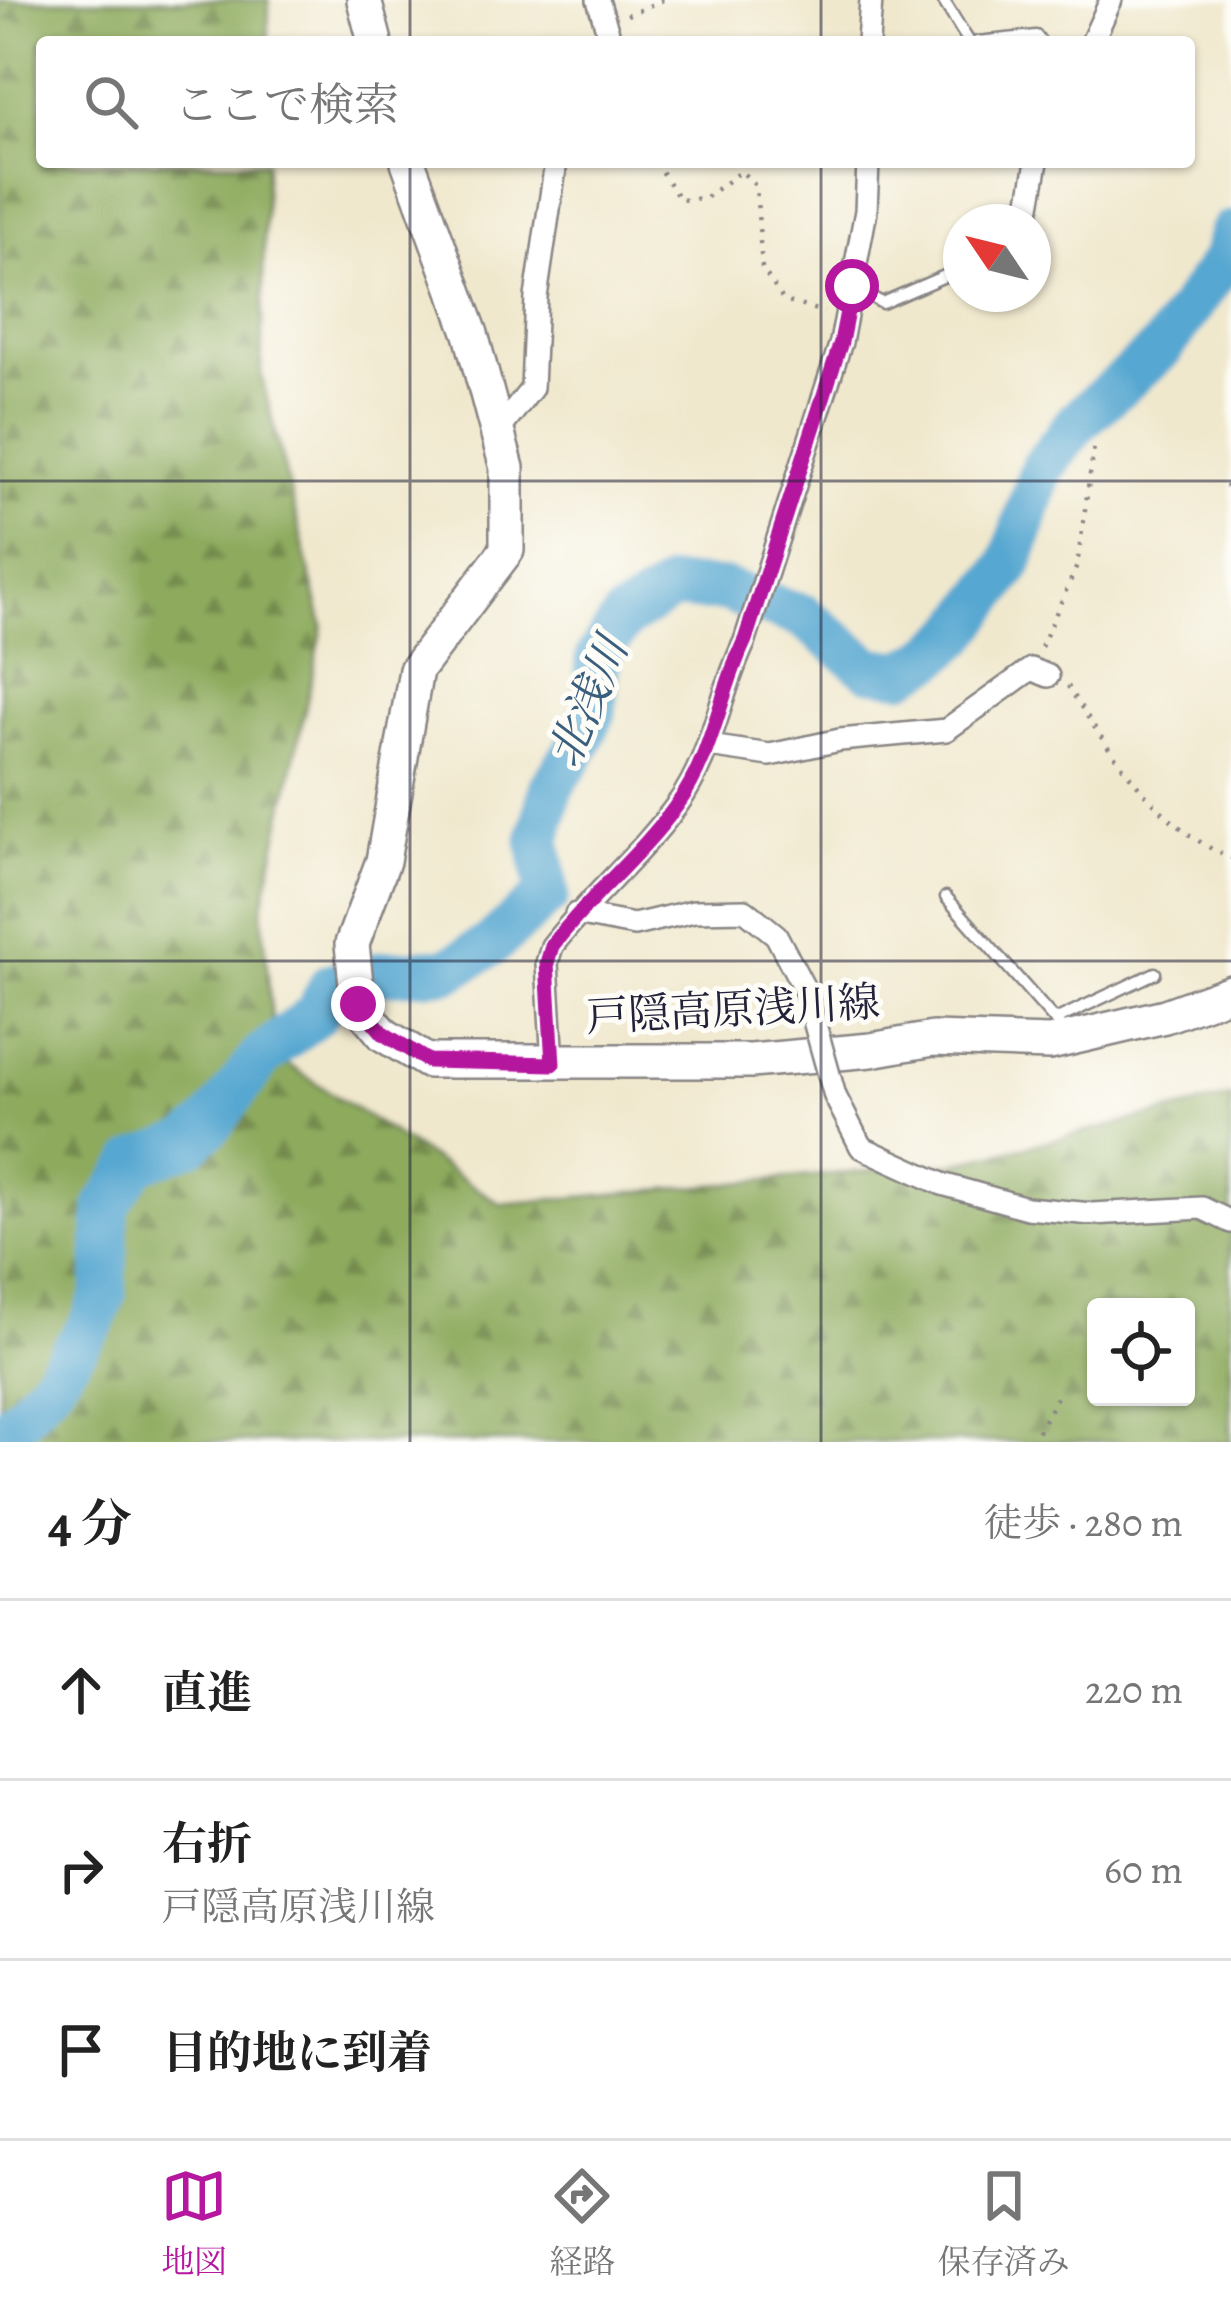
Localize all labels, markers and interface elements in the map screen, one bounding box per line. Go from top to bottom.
search box [36,36,1195,168]
icon: search [78,69,144,135]
text: ここで検索 [174,74,399,136]
north arrow [943,204,1051,312]
route start [825,259,879,313]
water label: 北浅川 [533,623,645,776]
street label: 戸隠高原浅川線 [585,973,881,1045]
route end [331,977,385,1031]
map controls [1087,1298,1195,1406]
button: locate [1087,1298,1195,1406]
text: 4 分 [48,1489,132,1559]
text: 徒歩 · 280 m [983,1496,1183,1549]
icon: ahead [48,1657,114,1723]
text: 直進 [162,1662,252,1724]
text: 220 m [1085,1663,1183,1716]
text: 右折 [162,1813,252,1875]
icon: right [48,1837,114,1903]
text: 60 m [1104,1843,1183,1896]
text: 戸隠高原浅川線 [162,1880,435,1933]
icon: arrive [48,2017,114,2083]
text: 目的地に到着 [162,2022,432,2084]
tab: 地図 [161,2163,227,2284]
tab: 経路 [549,2163,615,2284]
tab: 保存済み [938,2163,1070,2284]

